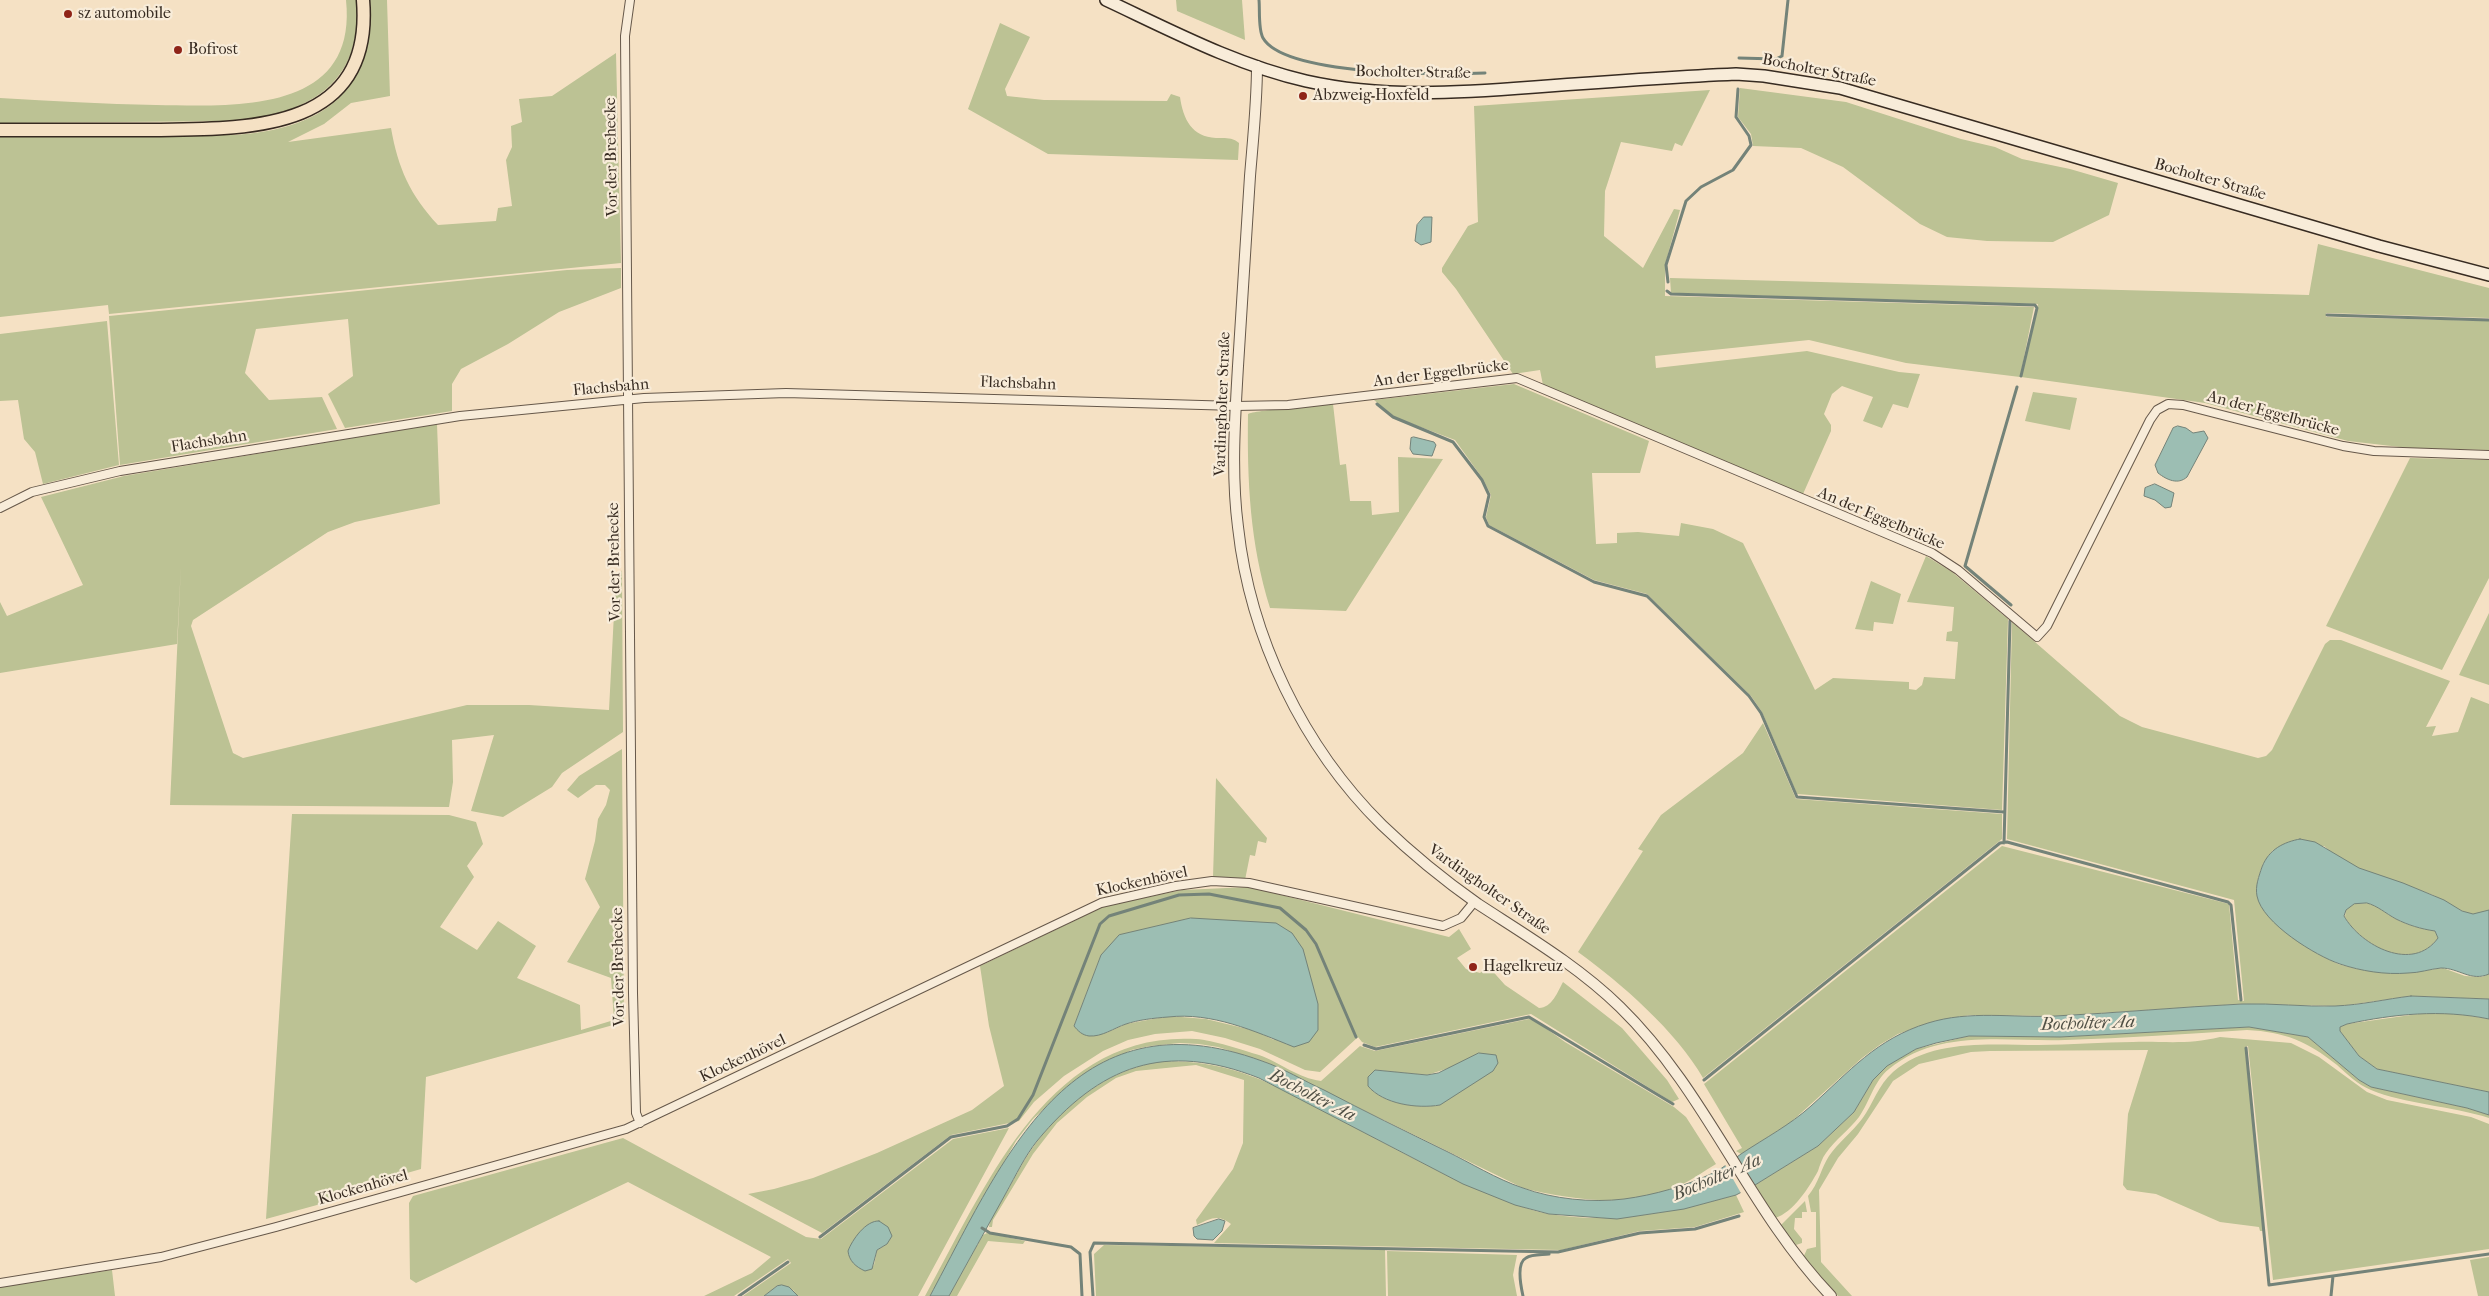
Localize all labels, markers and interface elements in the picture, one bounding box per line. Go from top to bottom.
place label: sz automobile [78,4,171,24]
marker: sz automobile [62,8,74,20]
place label: Bofrost [188,40,238,60]
marker: Bofrost [172,44,184,56]
street label: Bocholter Straße [1760,51,1878,91]
street label: Bocholter Straße [1355,62,1471,84]
place label: Abzweig Hoxfeld [1313,86,1429,106]
marker: Abzweig Hoxfeld [1297,90,1309,102]
street label: Vor der Brehecke [601,97,623,217]
street label: Bocholter Straße [2152,155,2268,205]
street label: Vardingholter Straße [1211,331,1235,477]
street label: An der Eggelbrücke [1372,356,1510,392]
street label: Flachsbahn [979,373,1057,395]
street label: Flachsbahn [572,375,650,401]
street label: An der Eggelbrücke [2205,387,2341,441]
street label: Flachsbahn [170,427,248,457]
street label: An der Eggelbrücke [1815,484,1947,554]
street label: Vor der Brehecke [604,502,626,622]
street label: Vardingholter Straße [1424,841,1554,939]
street label: Klockenhövel [1095,863,1189,901]
street label: Vor der Brehecke [608,907,630,1027]
place label: Hagelkreuz [1483,957,1563,977]
marker: Hagelkreuz [1467,961,1479,973]
water label: Bocholter Aa [2041,1012,2135,1036]
street label: Klockenhövel [697,1031,789,1087]
water label: Bocholter Aa [1265,1065,1359,1127]
water label: Bocholter Aa [1669,1150,1765,1206]
street label: Klockenhövel [316,1166,410,1210]

